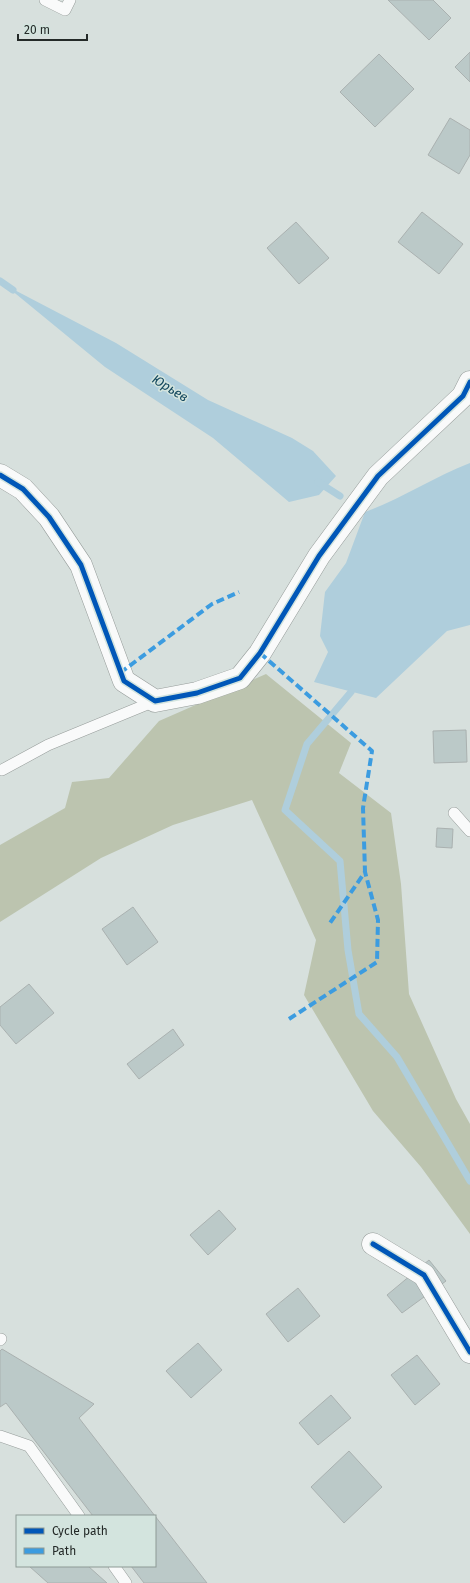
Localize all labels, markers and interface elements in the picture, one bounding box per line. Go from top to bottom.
scale bar [18,16,87,42]
text: 20 m [24,23,50,37]
water label: Юрьев [149,371,191,405]
legend [16,1515,156,1567]
text: Cycle path [52,1524,108,1538]
text: Path [52,1544,76,1558]

